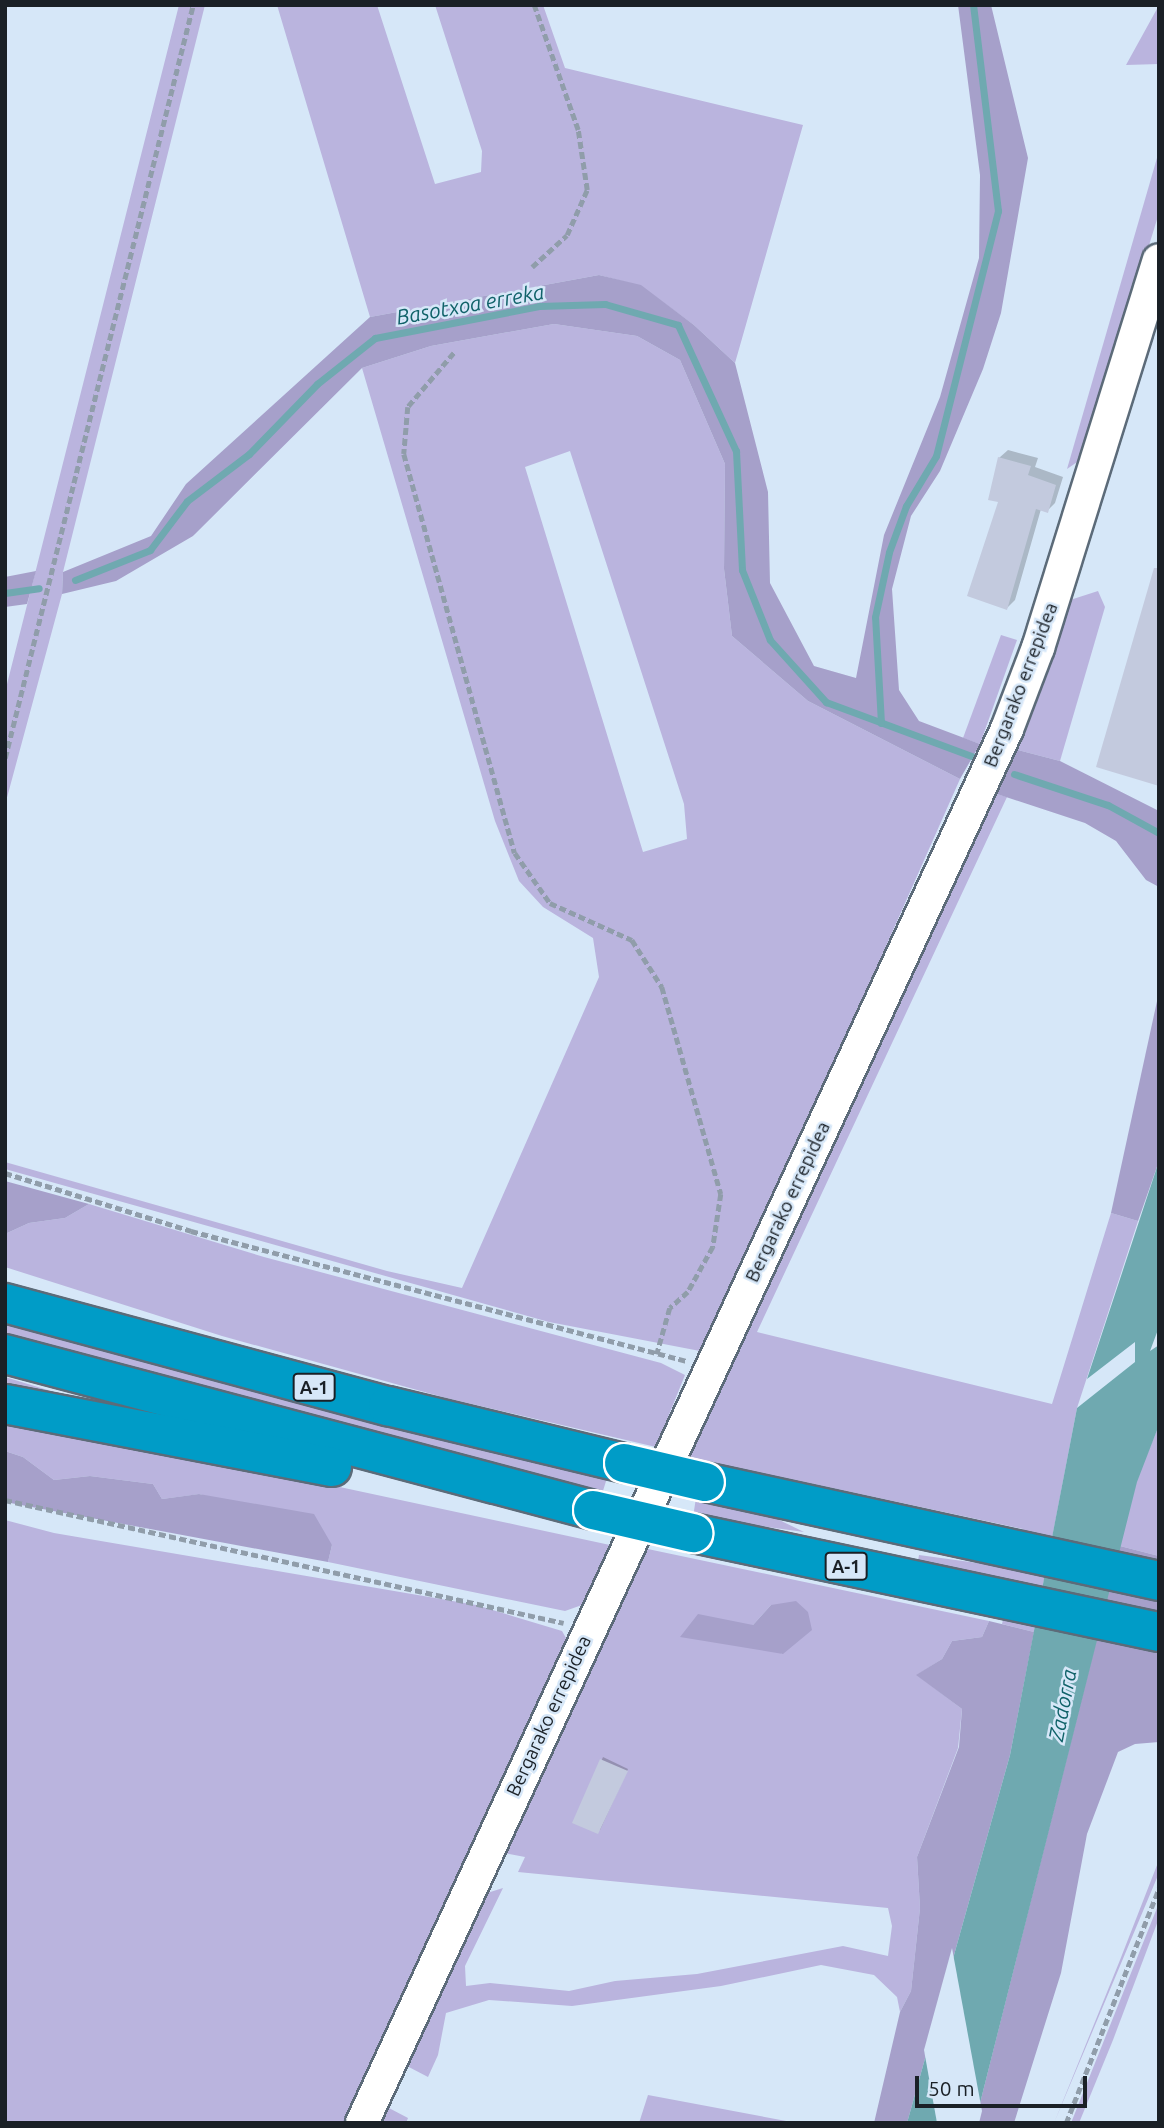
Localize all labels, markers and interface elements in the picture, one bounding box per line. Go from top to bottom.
water label: Basotxoa erreka [394,279,546,329]
street label: Bergarako errepidea [979,599,1063,771]
street label: Bergarako errepidea [741,1118,835,1286]
road number: A-1 [291,1372,337,1402]
road number: A-1 [823,1552,869,1581]
street label: Bergarako errepidea [502,1632,596,1800]
water label: Zadorra [1043,1667,1081,1743]
scale bar [919,2062,1090,2106]
text: 50 m [928,2076,975,2100]

